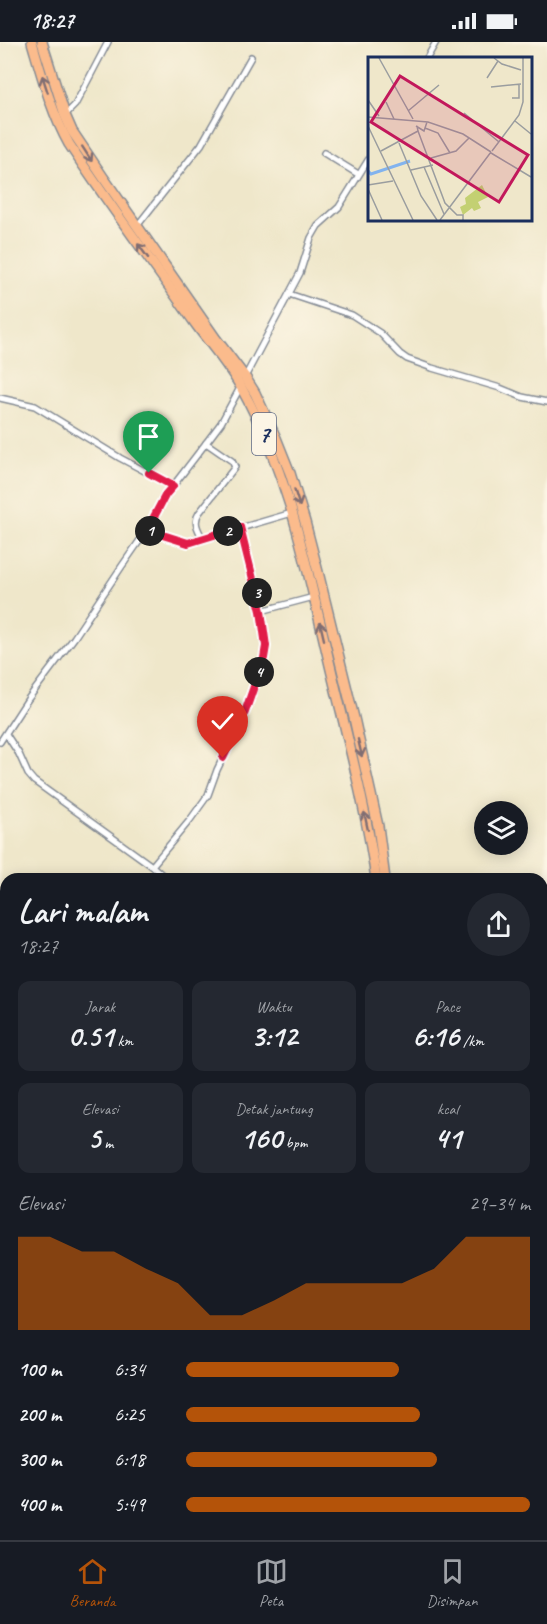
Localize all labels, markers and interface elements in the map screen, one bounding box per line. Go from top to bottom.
text: 18:27 [30,7,74,35]
inset map [368,57,532,220]
one-way arrow [39,75,50,94]
one-way arrow [82,145,94,162]
one-way arrow [137,243,150,259]
pin [123,411,174,473]
road number: 7 [252,413,276,455]
icon: arrive [132,420,165,453]
one-way arrow [293,488,304,507]
pin: 1 [135,516,165,546]
pin: 2 [213,516,243,546]
text: 1 [146,521,154,541]
text: 2 [224,521,232,541]
pin: 3 [242,578,272,608]
text: 3 [253,583,261,603]
one-way arrow [316,622,327,642]
pin: 4 [244,657,274,687]
text: 4 [255,662,263,682]
pin [197,696,248,758]
icon: check [206,705,239,738]
one-way arrow [355,738,367,757]
map controls [474,801,528,855]
button: layers [474,801,528,855]
one-way arrow [359,812,371,831]
text: Lari malam [18,890,147,932]
button: share [467,893,530,956]
text: 18:27 [18,934,58,959]
text: Jarak [85,997,115,1017]
text: Waktu [256,997,292,1017]
text: Pace [435,997,460,1017]
text: 0.51 [68,1017,114,1055]
text: 3:12 [251,1017,297,1055]
text: 6:16 [411,1017,459,1055]
text: km [114,1031,133,1051]
text: /km [459,1031,484,1051]
text: Elevasi [82,1099,119,1119]
text: Detak jantung [235,1099,313,1119]
text: kcal [437,1099,458,1119]
text: 5 [87,1119,100,1157]
text: 160 [241,1119,282,1157]
text: 41 [434,1119,461,1157]
text: m [100,1133,113,1153]
text: bpm [282,1133,307,1153]
text: Elevasi [18,1191,64,1216]
text: 29–34 m [469,1191,530,1216]
text: 100 m [18,1357,61,1382]
text: 6:34 [114,1357,145,1382]
text: 200 m [18,1402,61,1427]
text: 6:25 [114,1402,145,1427]
text: 300 m [18,1447,61,1472]
text: 6:18 [114,1447,145,1472]
text: 400 m [18,1492,61,1517]
text: 5:49 [114,1492,145,1517]
tab: Beranda [70,1555,115,1611]
tab: Peta [255,1555,288,1611]
tab: Disimpan [427,1555,477,1611]

